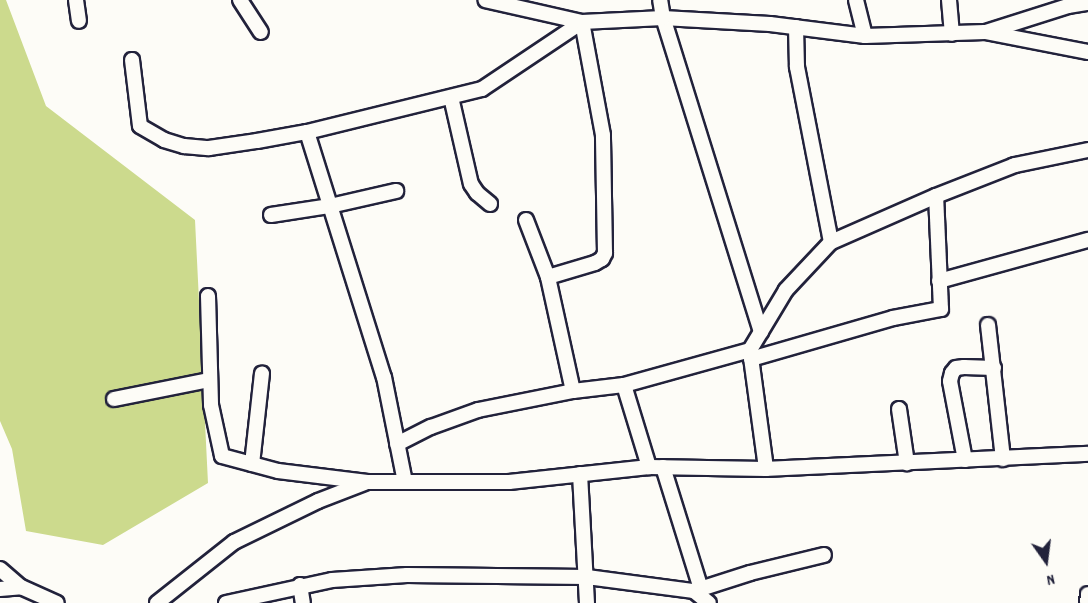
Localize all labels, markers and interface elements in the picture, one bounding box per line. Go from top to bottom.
north arrow [1016,531,1076,591]
text: N [1044,567,1057,591]

